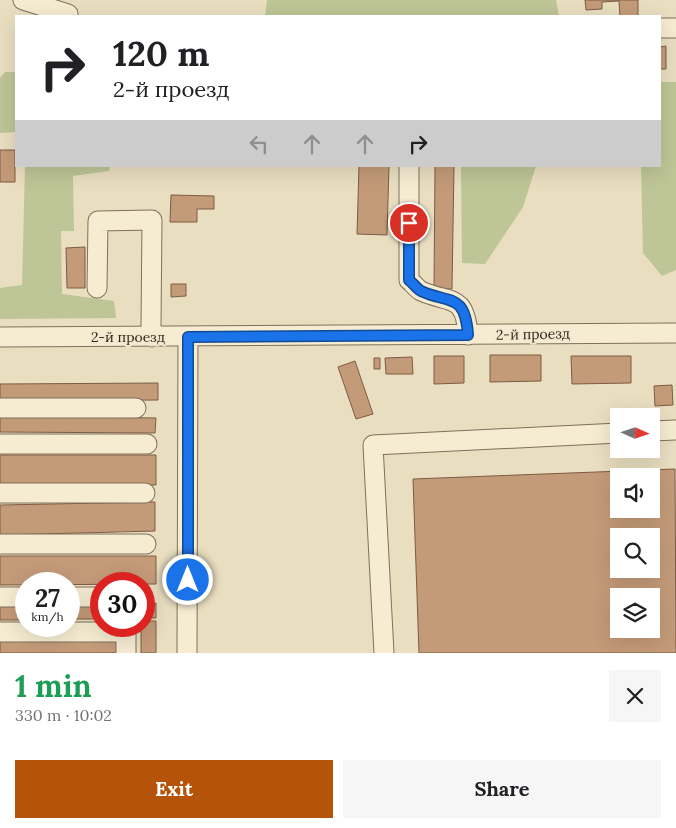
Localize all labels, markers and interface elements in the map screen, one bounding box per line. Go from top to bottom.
text: 120 m [113,31,210,76]
icon: right [30,35,95,100]
text: 2-й проезд [113,75,229,103]
icon: left [245,130,273,158]
icon: ahead [298,130,326,158]
icon: ahead [351,130,379,158]
icon: right [404,130,432,158]
pin [388,202,430,244]
icon: arrive [395,209,423,237]
street label: 2-й проезд [496,324,570,344]
street label: 2-й проезд [91,328,165,346]
north arrow [610,408,660,458]
map controls [610,408,660,638]
button: sound [610,468,660,518]
button: search [610,528,660,578]
position arrow [161,553,213,605]
speed limit sign: 30 [90,572,155,637]
text: 27 [35,582,60,614]
button: layers [610,588,660,638]
text: km/h [31,609,64,624]
text: 1 min [15,667,92,705]
button: close [609,670,661,722]
text: 330 m · 10:02 [15,705,112,725]
button: Exit [15,760,333,818]
button: Share [343,760,661,818]

